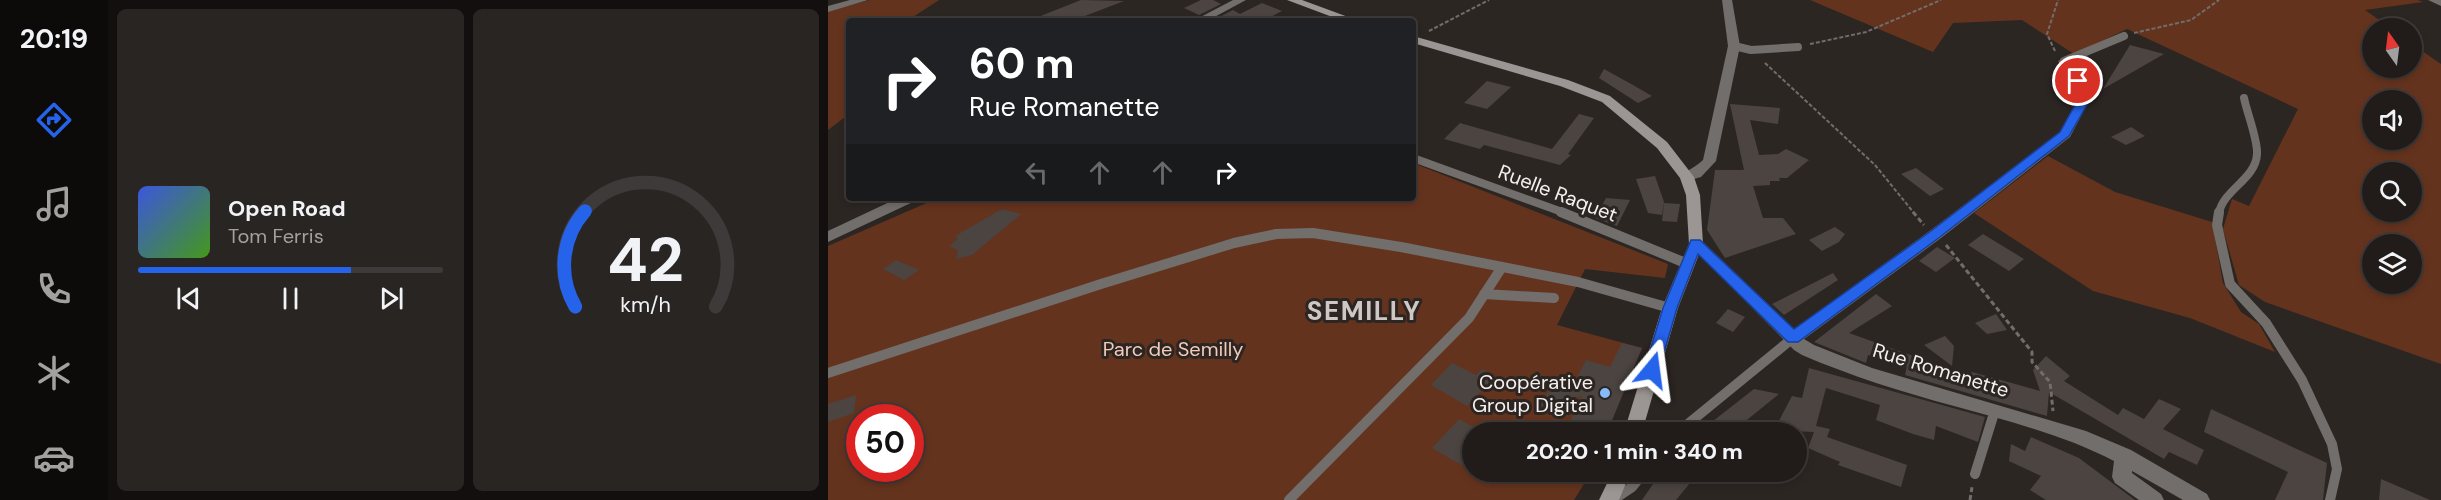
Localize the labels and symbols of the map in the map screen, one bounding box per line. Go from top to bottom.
north arrow [2362,18,2422,78]
pin [2052,55,2103,106]
street label: Ruelle Raquet [1495,158,1621,228]
district label: SEMILLY [1307,294,1421,328]
park label: Parc de Semilly [1103,336,1243,362]
street label: Rue Romanette [1870,337,2012,403]
position arrow [1620,338,1684,402]
place label: Coopérative Group Digital [1472,369,1593,418]
marker: Coopérative Group Digital [1598,386,1612,400]
speed limit sign: 50 [846,404,924,482]

